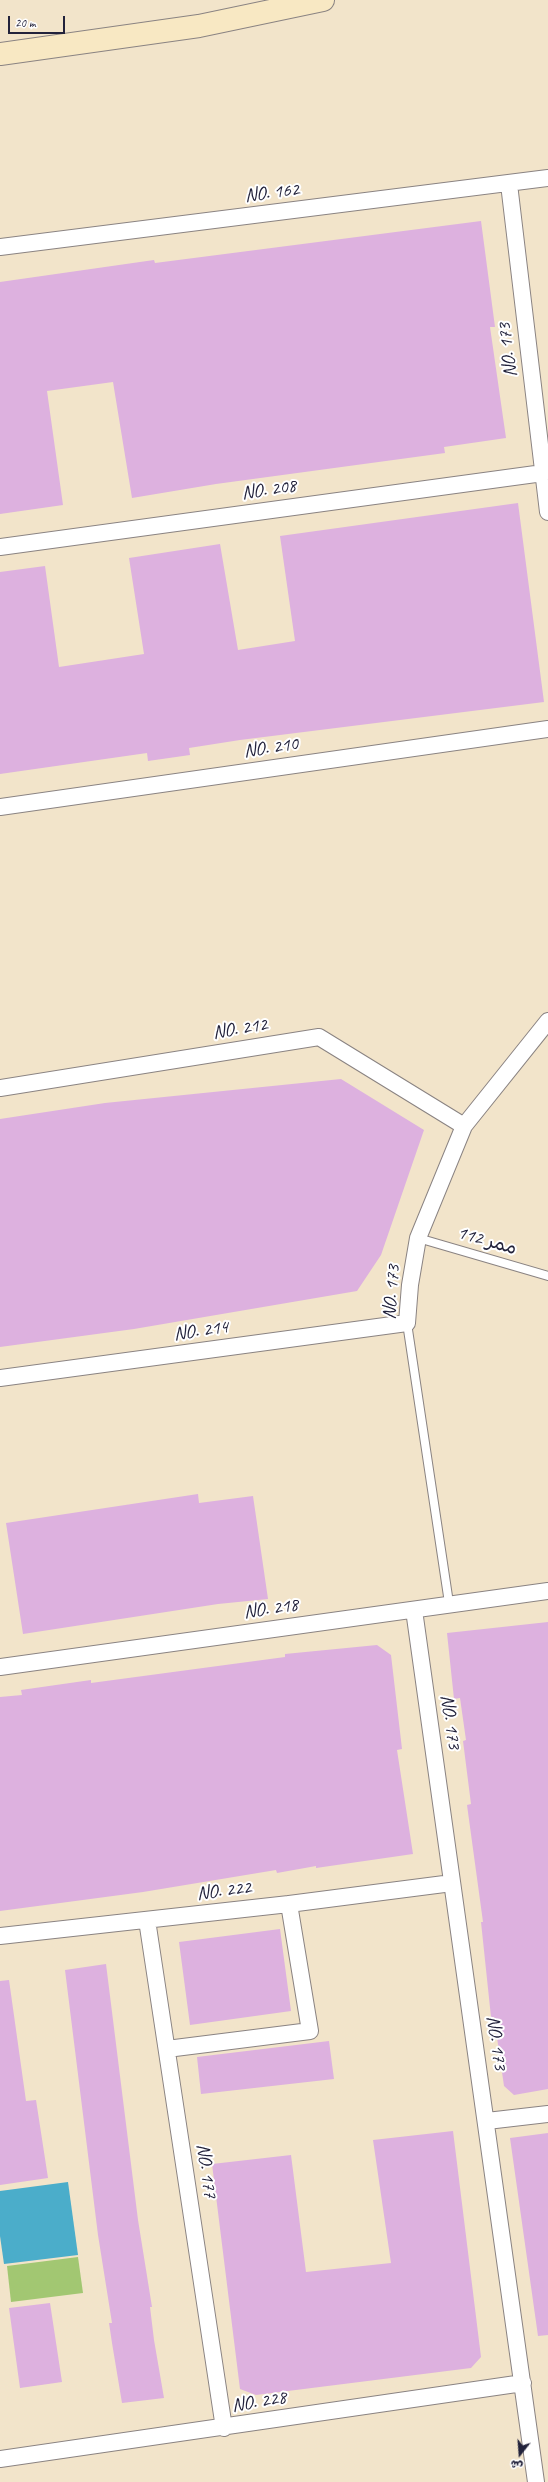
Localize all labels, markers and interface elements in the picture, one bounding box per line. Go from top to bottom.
scale bar [10,8,67,34]
text: 20 m [15,15,35,31]
street label: NO. 162 [243,178,301,208]
street label: NO. 173 [493,321,523,379]
street label: NO. 208 [240,475,298,505]
street label: NO. 210 [242,733,300,763]
street label: NO. 212 [211,1013,269,1045]
street label: ممر 112 [455,1222,519,1260]
street label: NO. 173 [378,1264,406,1320]
street label: NO. 214 [172,1316,230,1346]
street label: NO. 218 [242,1594,300,1624]
street label: NO. 173 [435,1693,465,1751]
street label: NO. 222 [195,1876,253,1906]
street label: NO. 173 [481,2014,511,2072]
street label: NO. 177 [191,2142,221,2200]
street label: NO. 228 [230,2386,288,2418]
north arrow [500,2434,540,2474]
text: ش [509,2457,524,2474]

